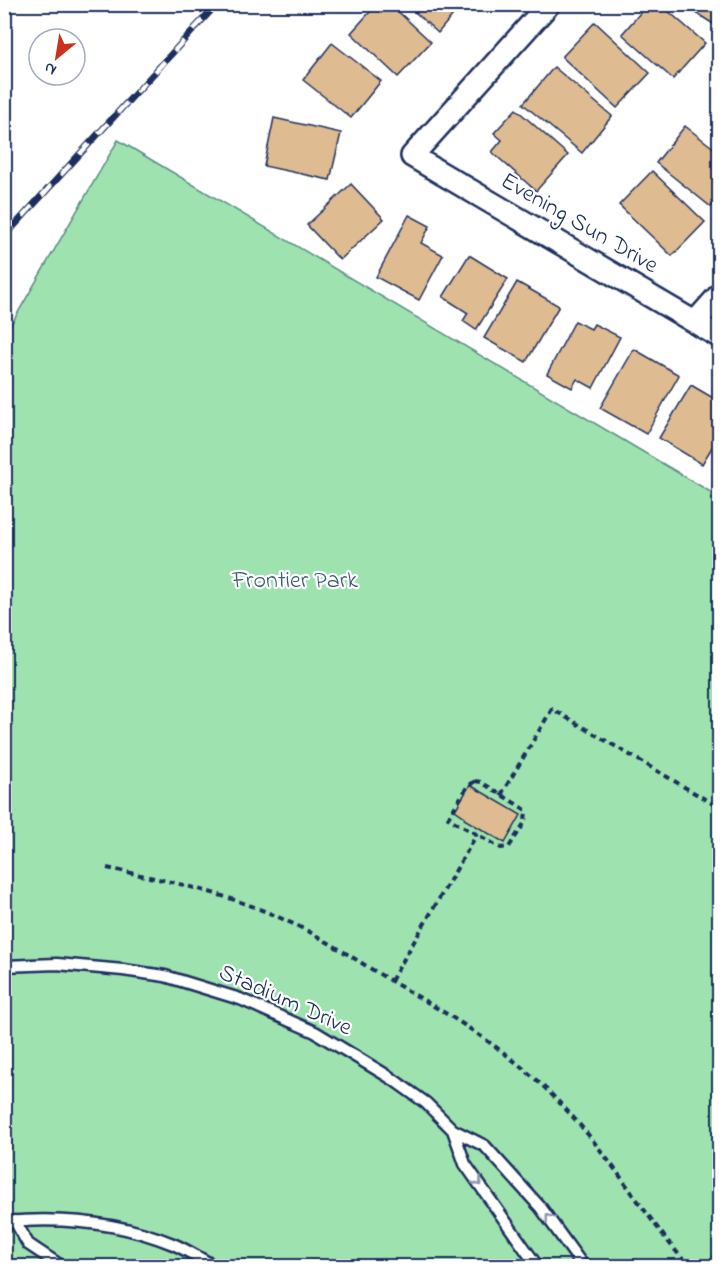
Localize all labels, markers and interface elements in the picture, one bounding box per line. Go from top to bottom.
north arrow [27,27,87,87]
text: N [40,55,61,81]
street label: Evening Sun Drive [494,165,665,284]
park label: Frontier Park [231,564,358,599]
street label: Stadium Drive [213,956,357,1046]
one-way arrow [471,1176,482,1187]
one-way arrow [546,1214,557,1225]

